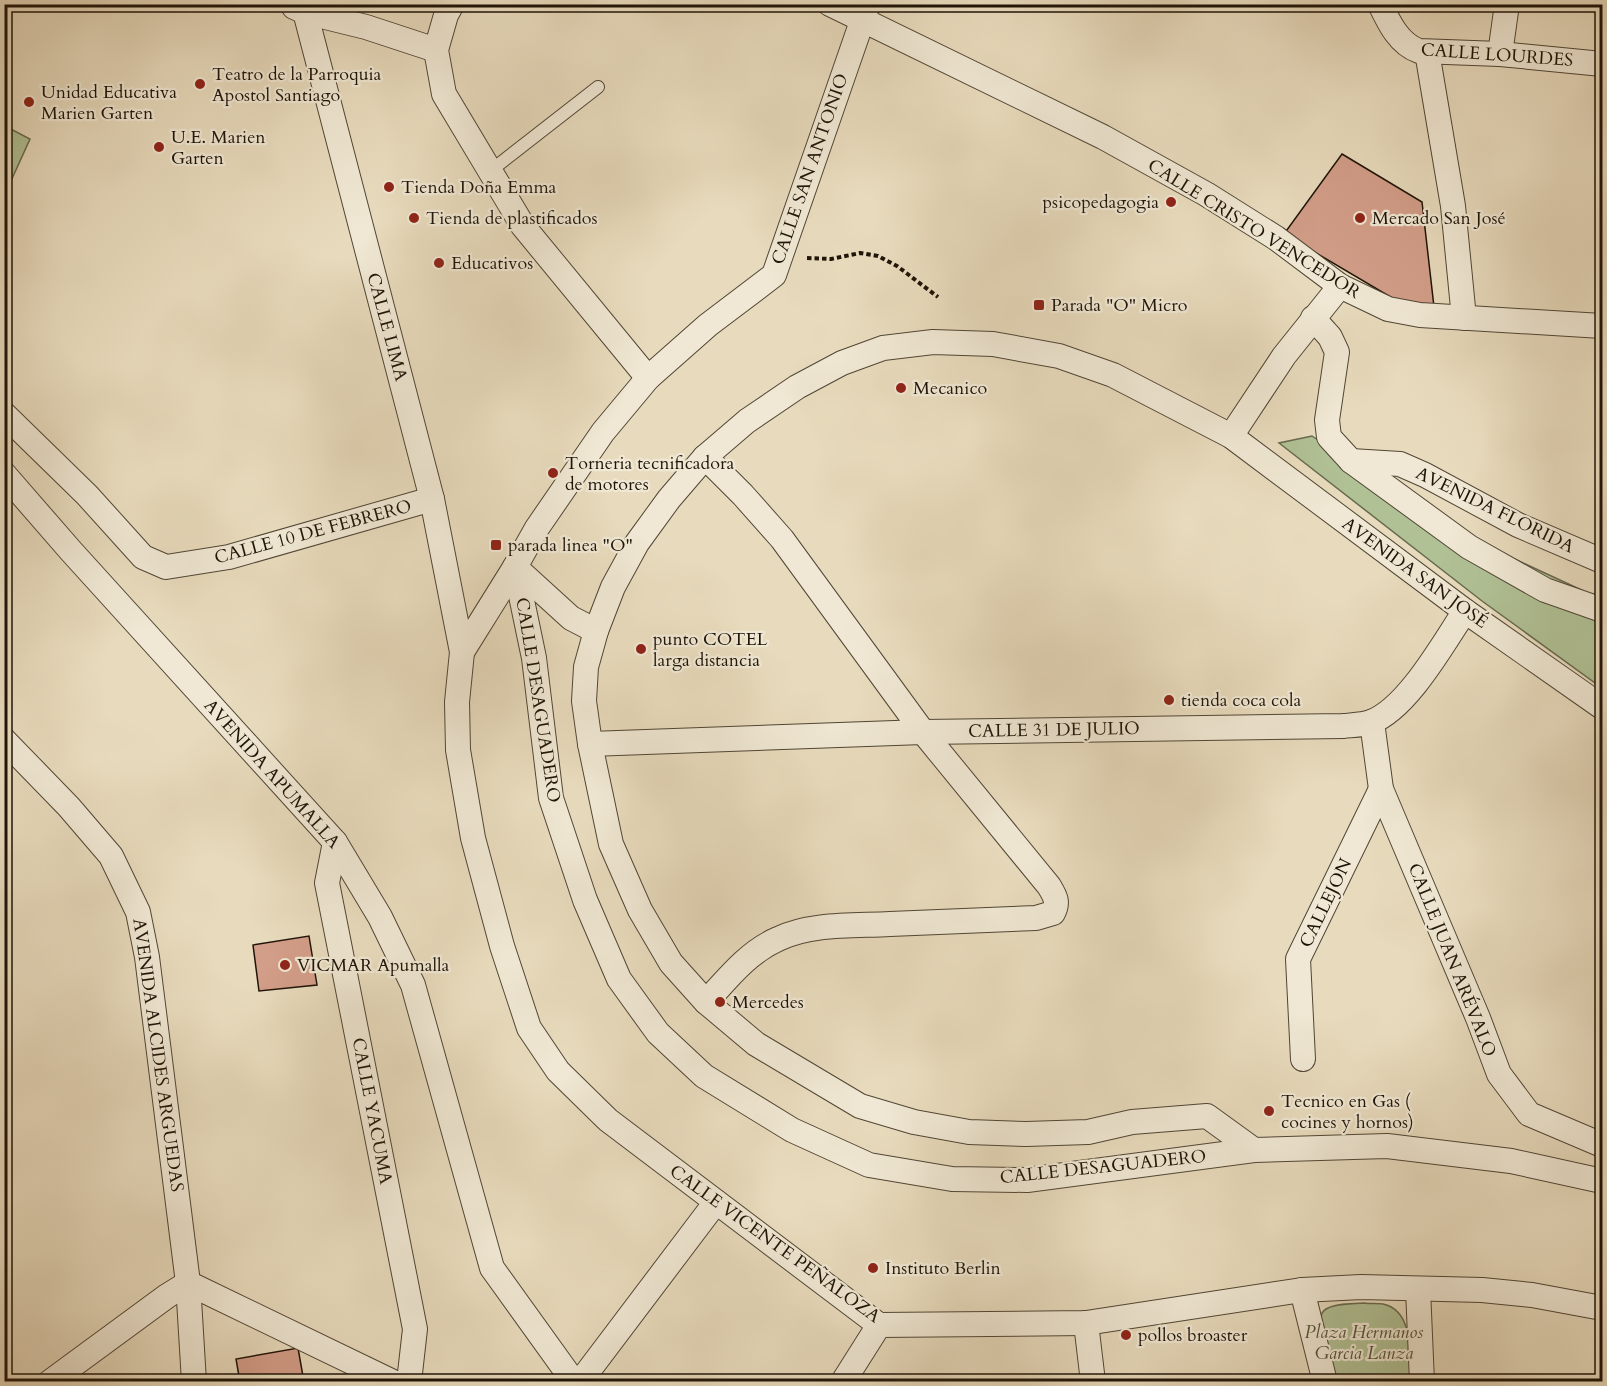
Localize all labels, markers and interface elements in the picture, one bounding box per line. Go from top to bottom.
street label: CALLE LOURDES [1420,37,1574,73]
place label: Teatro de la Parroquia Apostol Santiago [212,62,382,108]
street label: CALLE SAN ANTONIO [766,70,854,268]
marker: Teatro de la Parroquia Apostol Santiago [193,77,207,91]
place label: Unidad Educativa Marien Garten [41,80,177,126]
marker: Unidad Educativa Marien Garten [22,95,36,109]
place label: U.E. Marien Garten [171,125,266,171]
marker: U.E. Marien Garten [152,140,166,154]
street label: CALLE CRISTO VENCEDOR [1143,153,1366,305]
place label: Tienda Doña Emma [401,175,557,200]
marker: Tienda Doña Emma [382,180,396,194]
place label: psicopedagogia [1043,190,1159,215]
marker: psicopedagogia [1164,195,1178,209]
place label: Tienda de plastificados [426,206,598,231]
place label: Mercado San José [1372,206,1506,231]
marker: Tienda de plastificados [407,211,421,225]
marker: Mercado San José [1353,211,1367,225]
place label: Educativos [451,251,533,276]
marker: Educativos [432,256,446,270]
street label: CALLE LIMA [361,270,413,384]
place label: Parada "O" Micro [1051,293,1188,318]
marker: Parada "O" Micro [1032,298,1046,312]
place label: Mecanico [913,376,988,401]
marker: Mecanico [894,381,908,395]
place label: Torneria tecnificadora de motores [565,451,734,497]
street label: AVENIDA FLORIDA [1411,461,1579,559]
marker: Torneria tecnificadora de motores [546,466,560,480]
street label: CALLE 10 DE FEBRERO [212,494,414,570]
street label: AVENIDA SAN JOSÉ [1337,512,1493,634]
place label: parada linea "O" [508,533,633,558]
marker: parada linea "O" [489,538,503,552]
street label: CALLE DESAGUADERO [509,596,567,804]
place label: punto COTEL larga distancia [653,627,768,673]
marker: punto COTEL larga distancia [634,642,648,656]
place label: tienda coca cola [1181,688,1302,713]
marker: tienda coca cola [1162,693,1176,707]
street label: AVENIDA APUMALLA [198,694,346,854]
street label: CALLE 31 DE JULIO [968,716,1140,744]
street label: CALLEJON [1294,854,1359,952]
street label: CALLE JUAN ARÉVALO [1402,859,1502,1061]
street label: AVENIDA ALCIDES ARGUEDAS [126,917,190,1193]
place label: VICMAR Apumalla [297,953,450,978]
marker: VICMAR Apumalla [278,958,292,972]
place label: Mercedes [732,990,804,1015]
marker: Mercedes [713,995,727,1009]
street label: CALLE YACUMA [346,1036,398,1187]
place label: Tecnico en Gas ( cocines y hornos) [1281,1089,1414,1135]
marker: Tecnico en Gas ( cocines y hornos) [1262,1104,1276,1118]
street label: CALLE DESAGUADERO [999,1144,1207,1190]
street label: CALLE VICENTE PEÑALOZA [664,1159,886,1329]
place label: Instituto Berlin [885,1256,1002,1281]
marker: Instituto Berlin [866,1261,880,1275]
park label: Plaza Hermanos Garcia Lanza [1305,1320,1423,1366]
place label: pollos broaster [1138,1323,1248,1348]
marker: pollos broaster [1119,1328,1133,1342]

